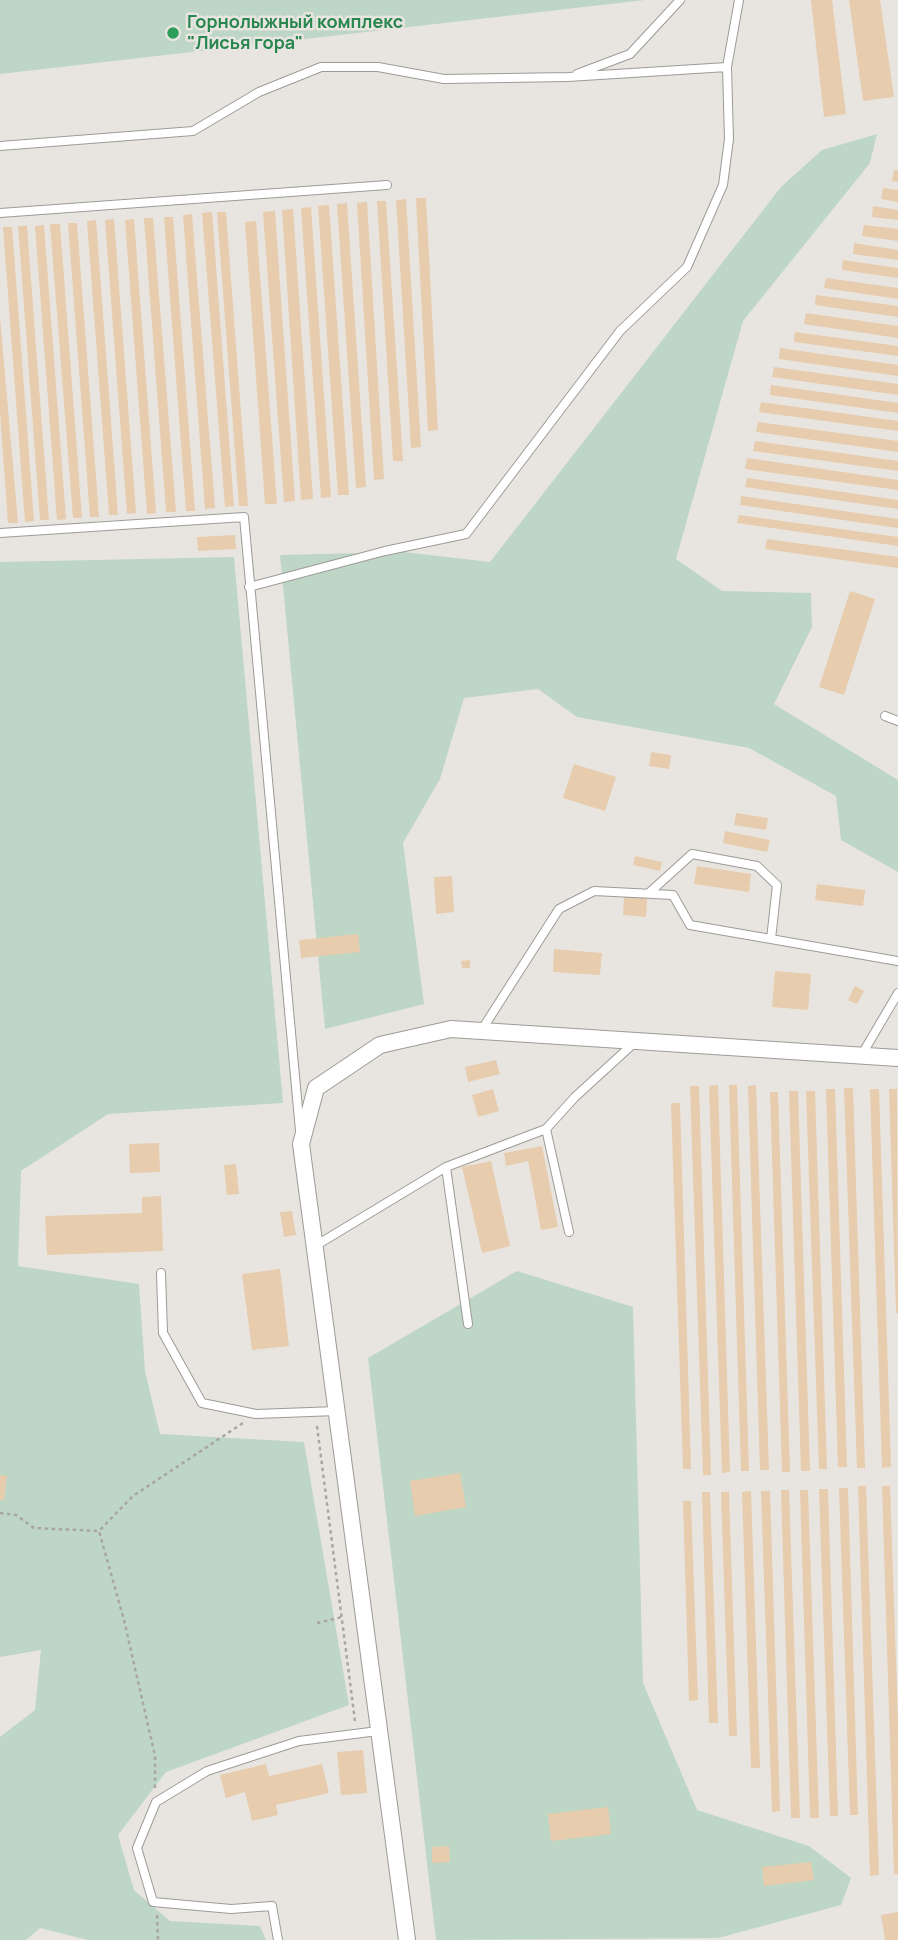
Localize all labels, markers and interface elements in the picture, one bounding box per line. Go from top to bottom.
place label: Горнолыжный комплекс "Лисья гора" [187,12,403,54]
marker: Горнолыжный комплекс "Лисья гора" [165,25,181,41]

